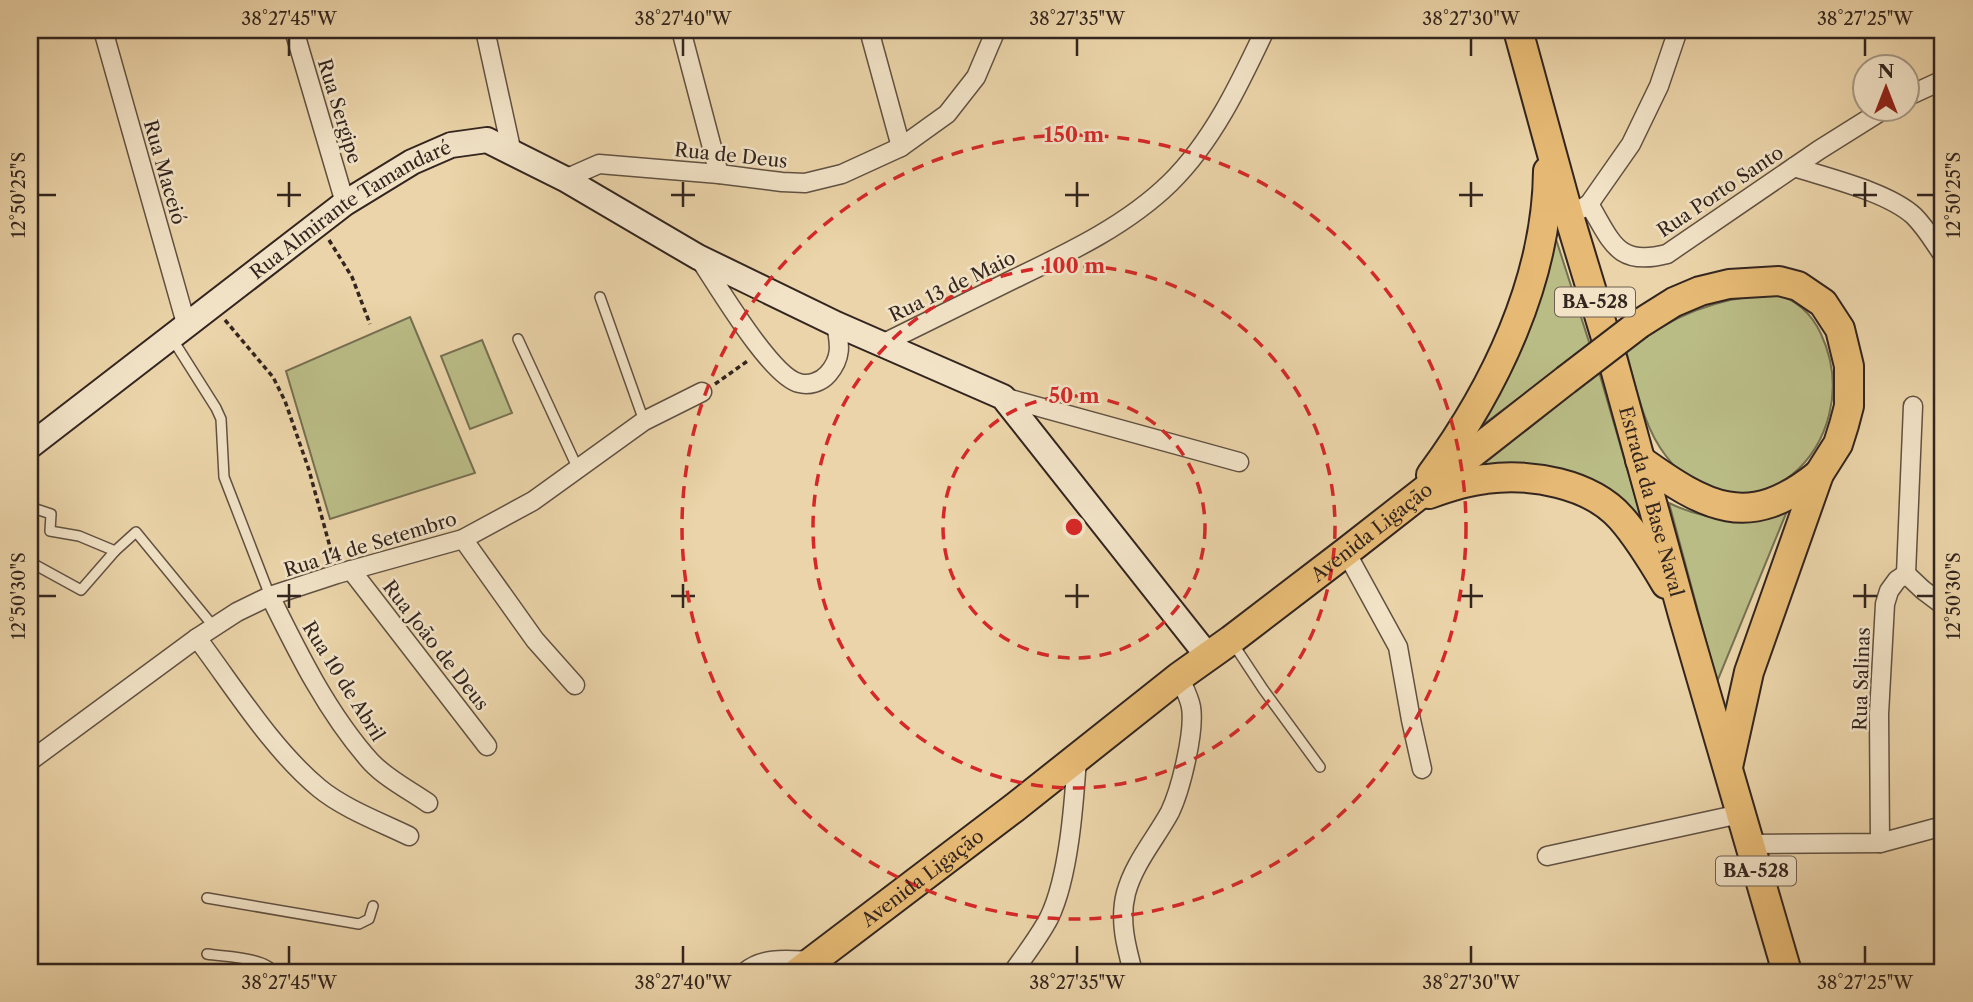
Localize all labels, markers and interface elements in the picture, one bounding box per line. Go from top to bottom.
text: 38°27'45"W [241,8,338,30]
text: 38°27'40"W [635,8,733,30]
text: 38°27'35"W [1029,8,1126,30]
text: 38°27'30"W [1422,8,1521,30]
text: 38°27'25"W [1817,8,1914,30]
north arrow [1850,52,1920,122]
street label: Rua Sergipe [313,56,366,166]
text: N [1878,60,1894,83]
street label: Rua Maceió [139,117,190,227]
text: 150 m [1044,122,1104,147]
street label: Rua Almirante Tamandaré [245,136,454,284]
street label: Rua de Deus [673,138,789,173]
street label: Rua Porto Santo [1653,141,1788,242]
text: 12°50'25"S [8,152,30,238]
text: 12°50'25"S [1943,152,1965,238]
street label: Rua 13 de Maio [885,246,1019,327]
text: 100 m [1043,253,1105,278]
road number: BA-528 [1555,288,1635,316]
text: 50 m [1048,383,1100,408]
street label: Estrada da Base Naval [1614,404,1688,600]
street label: Avenida Ligação [1306,478,1437,587]
street label: Rua 14 de Setembro [281,507,459,582]
centre of rings [1062,515,1086,539]
text: 12°50'30"S [8,552,30,640]
text: 12°50'30"S [1943,552,1965,640]
street label: Rua João de Deus [378,576,493,715]
street label: Rua 10 de Abril [298,617,390,746]
street label: Rua Salinas [1848,627,1875,731]
street label: Avenida Ligação [856,824,988,932]
road number: BA-528 [1716,856,1796,886]
text: 38°27'45"W [241,972,338,994]
text: 38°27'40"W [635,972,733,994]
text: 38°27'35"W [1029,972,1126,994]
text: 38°27'30"W [1422,972,1521,994]
text: 38°27'25"W [1817,972,1914,994]

